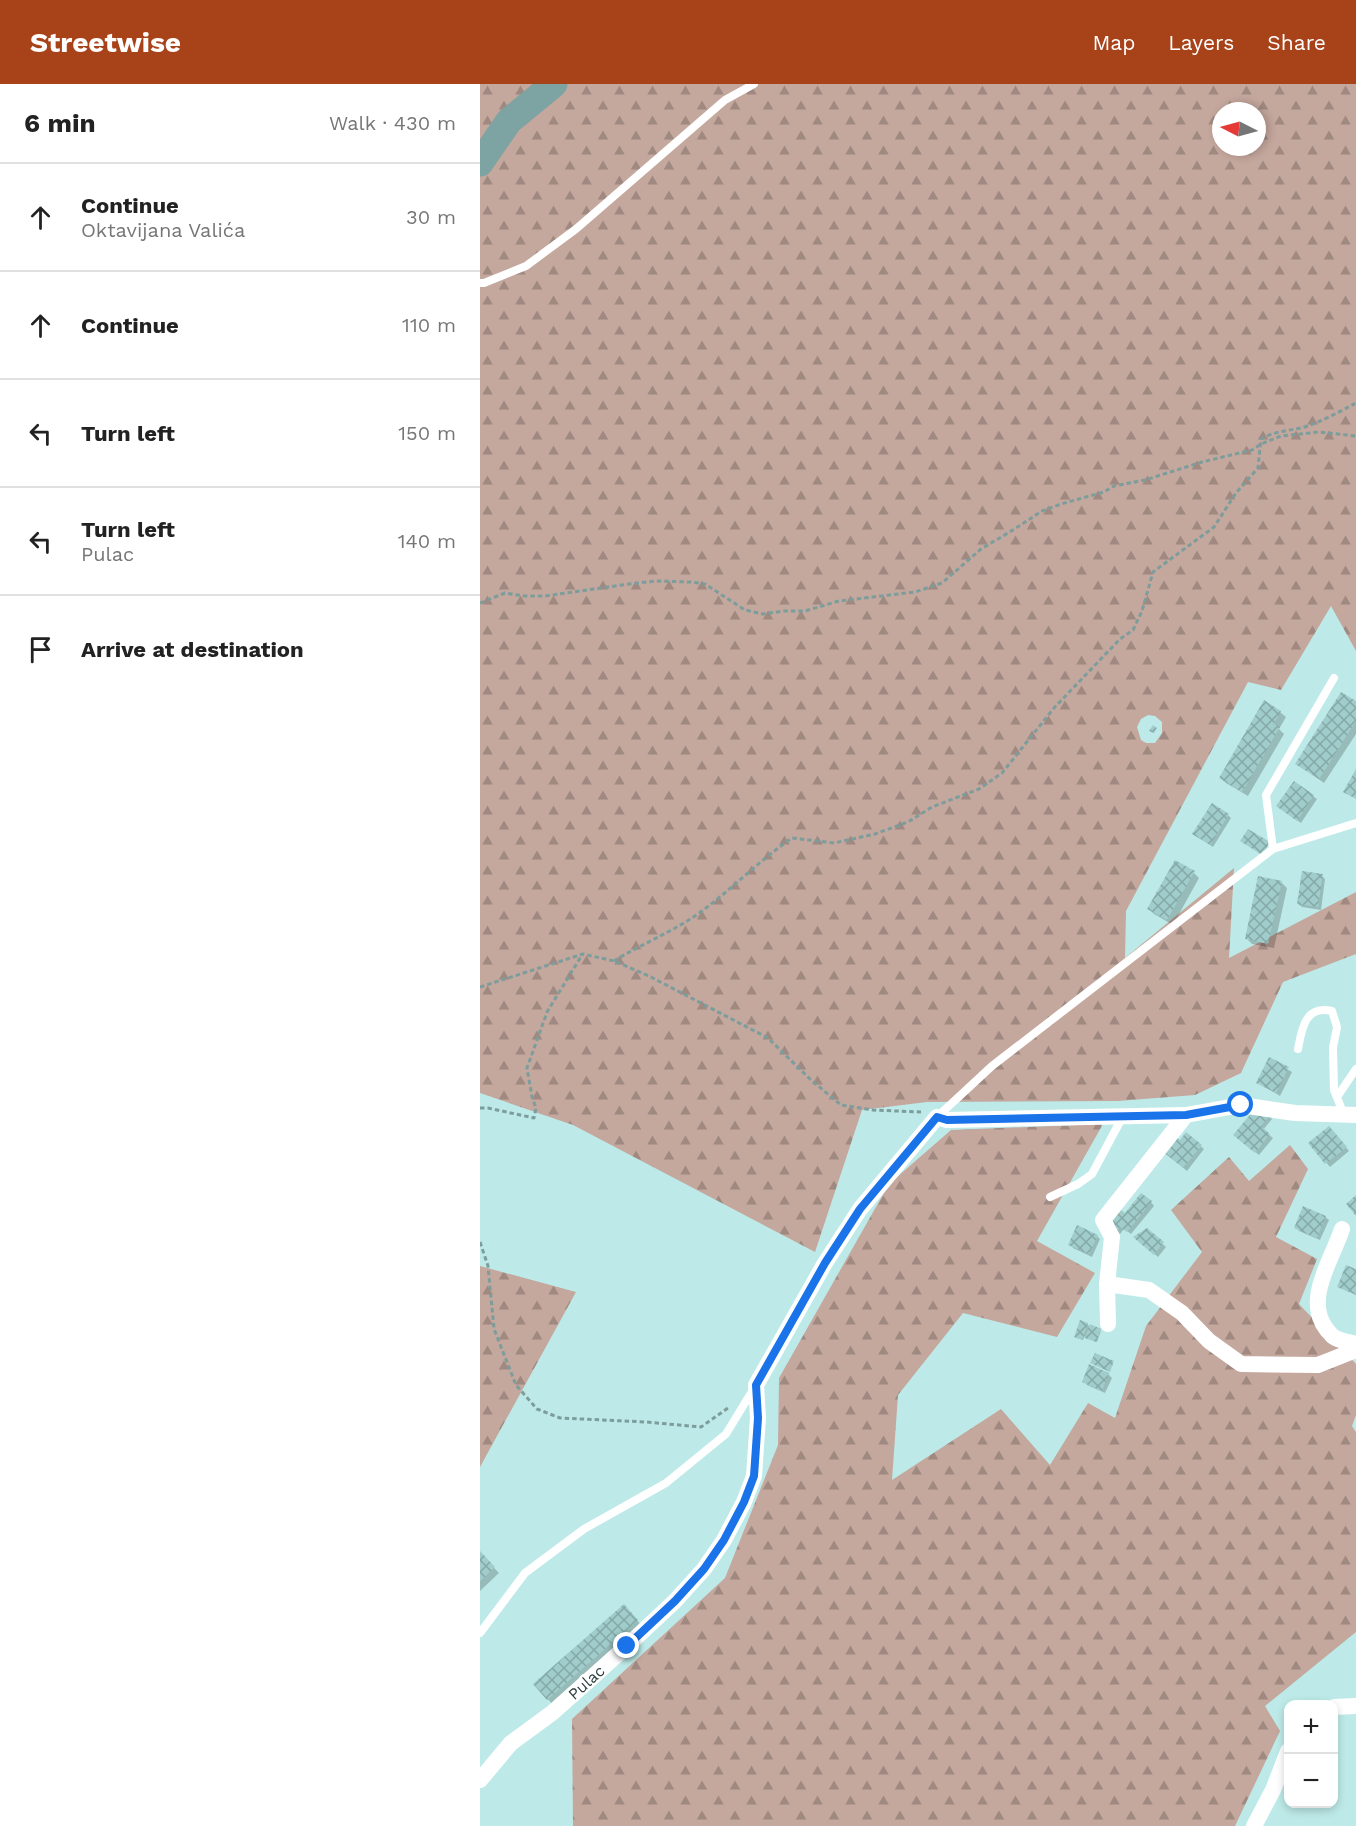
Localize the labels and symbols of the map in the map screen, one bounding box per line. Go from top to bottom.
north arrow [1212,102,1266,156]
route start [1227,1091,1253,1117]
route end [613,1632,639,1658]
street label: Pulac [564,1661,609,1704]

